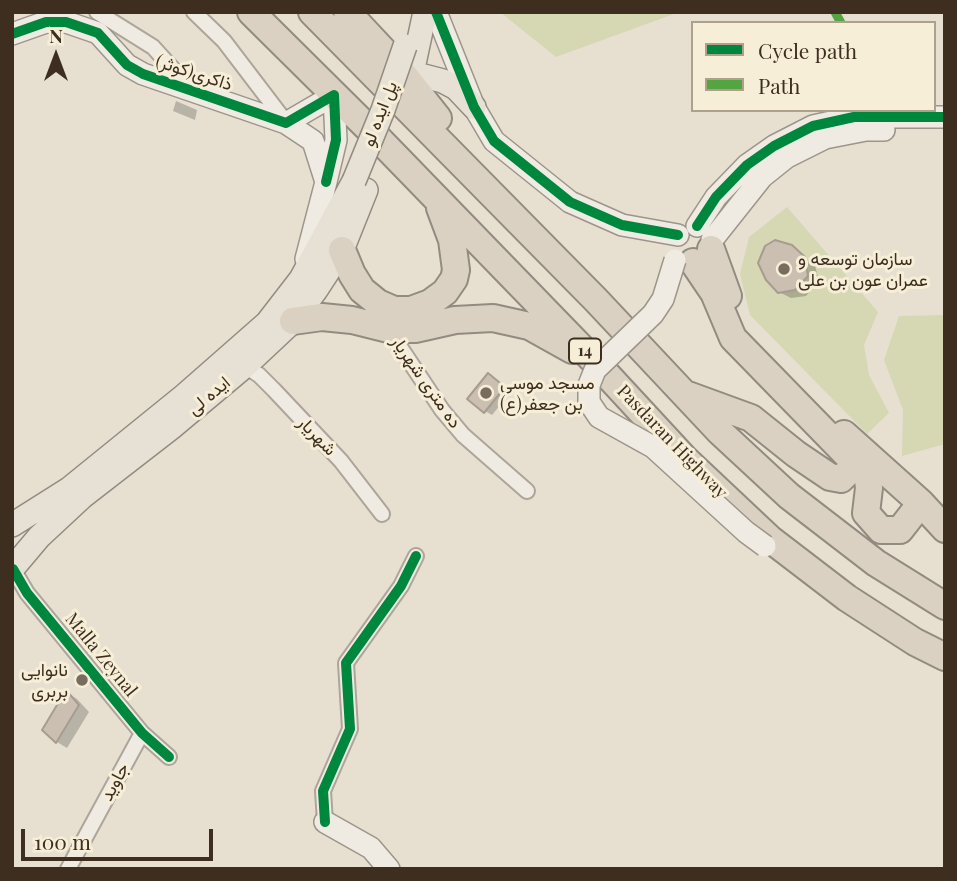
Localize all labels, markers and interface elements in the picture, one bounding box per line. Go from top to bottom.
north arrow [21,21,91,91]
legend [691,21,936,112]
text: N [49,22,63,48]
text: Cycle path [758,36,857,64]
street label: ذاکری(کوثر) [153,50,235,96]
text: Path [758,71,800,99]
street label: پل ایده لو [358,78,402,150]
place label: سازمان توسعه و عمران عون بن علی [798,248,928,290]
marker: سازمان توسعه و عمران عون بن علی [776,261,792,277]
street label: ده متری شهریار [386,331,466,433]
road number: 14 [569,338,601,364]
street label: ایده لی [183,372,235,420]
place label: مسجد موسی بن جعفر(ع) [500,372,595,414]
street label: Pasdaran Highway [612,381,732,503]
marker: مسجد موسی بن جعفر(ع) [478,385,494,401]
street label: شهریار [293,412,341,460]
street label: Malla Zeynal [61,609,141,701]
place label: نانوایی بربری [21,659,68,702]
marker: نانوایی بربری [74,672,90,688]
street label: جاوید [96,759,134,805]
scale bar [24,814,217,858]
text: 100 m [34,827,91,855]

